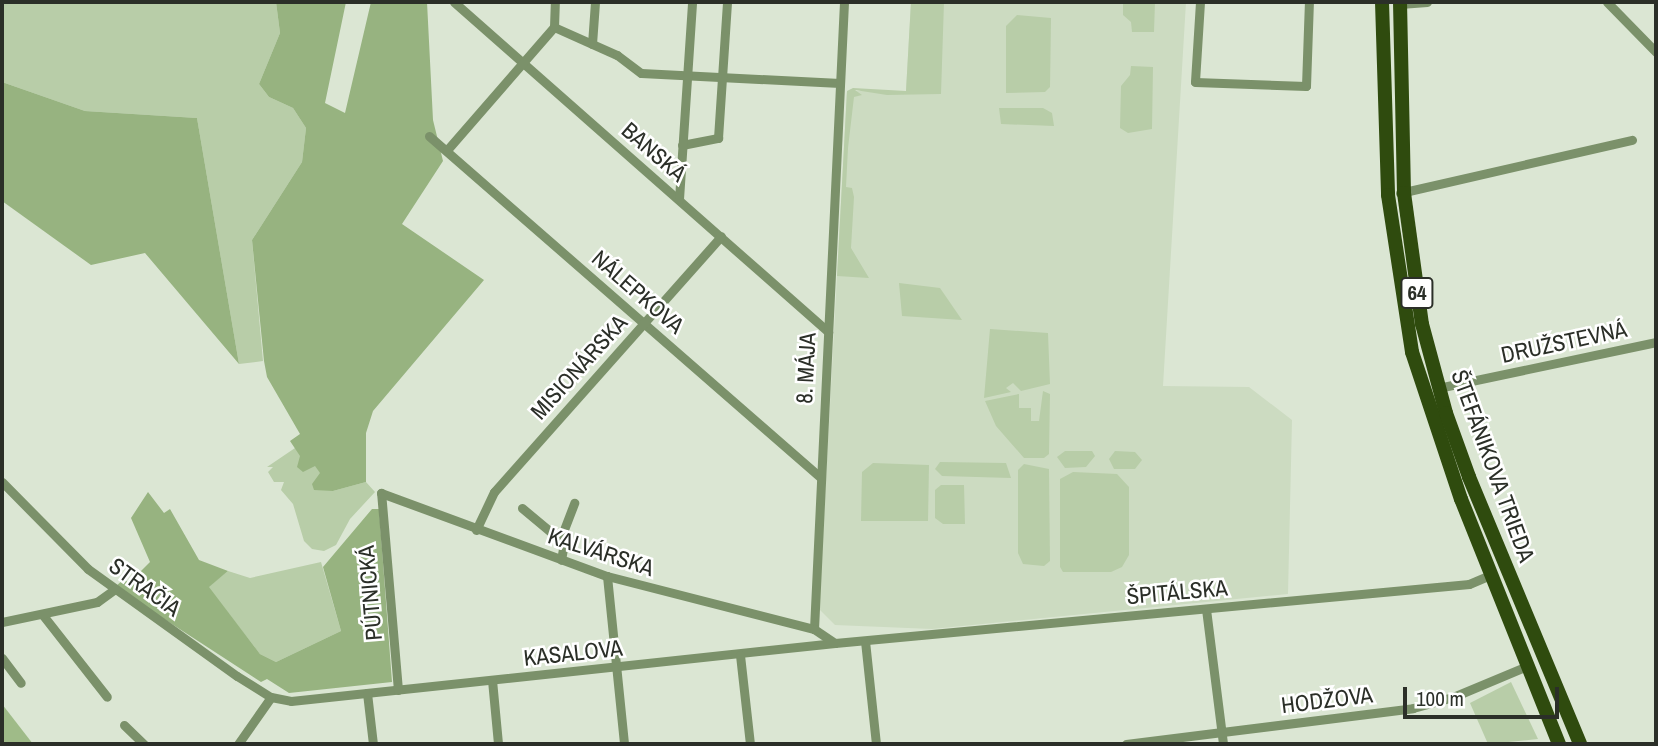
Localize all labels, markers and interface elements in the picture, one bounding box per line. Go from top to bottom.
street label: BANSKÁ [616,116,692,188]
street label: NÁLEPKOVA [586,245,690,339]
road number: 64 [1400,276,1434,310]
street label: MISIONÁRSKA [525,309,633,425]
street label: DRUŽSTEVNÁ [1499,315,1629,369]
street label: 8. MÁJA [790,332,822,404]
street label: ŠTEFÁNIKOVA TRIEDA [1445,365,1541,567]
street label: KALVÁRSKA [545,522,657,582]
street label: PÚTNICKÁ [352,544,388,642]
street label: STRAČIA [104,552,186,622]
street label: ŠPITÁLSKA [1125,574,1229,610]
street label: KASALOVA [522,634,624,672]
scale bar [1406,672,1562,716]
street label: HODŽOVA [1280,681,1374,719]
text: 100 m [1416,684,1464,713]

